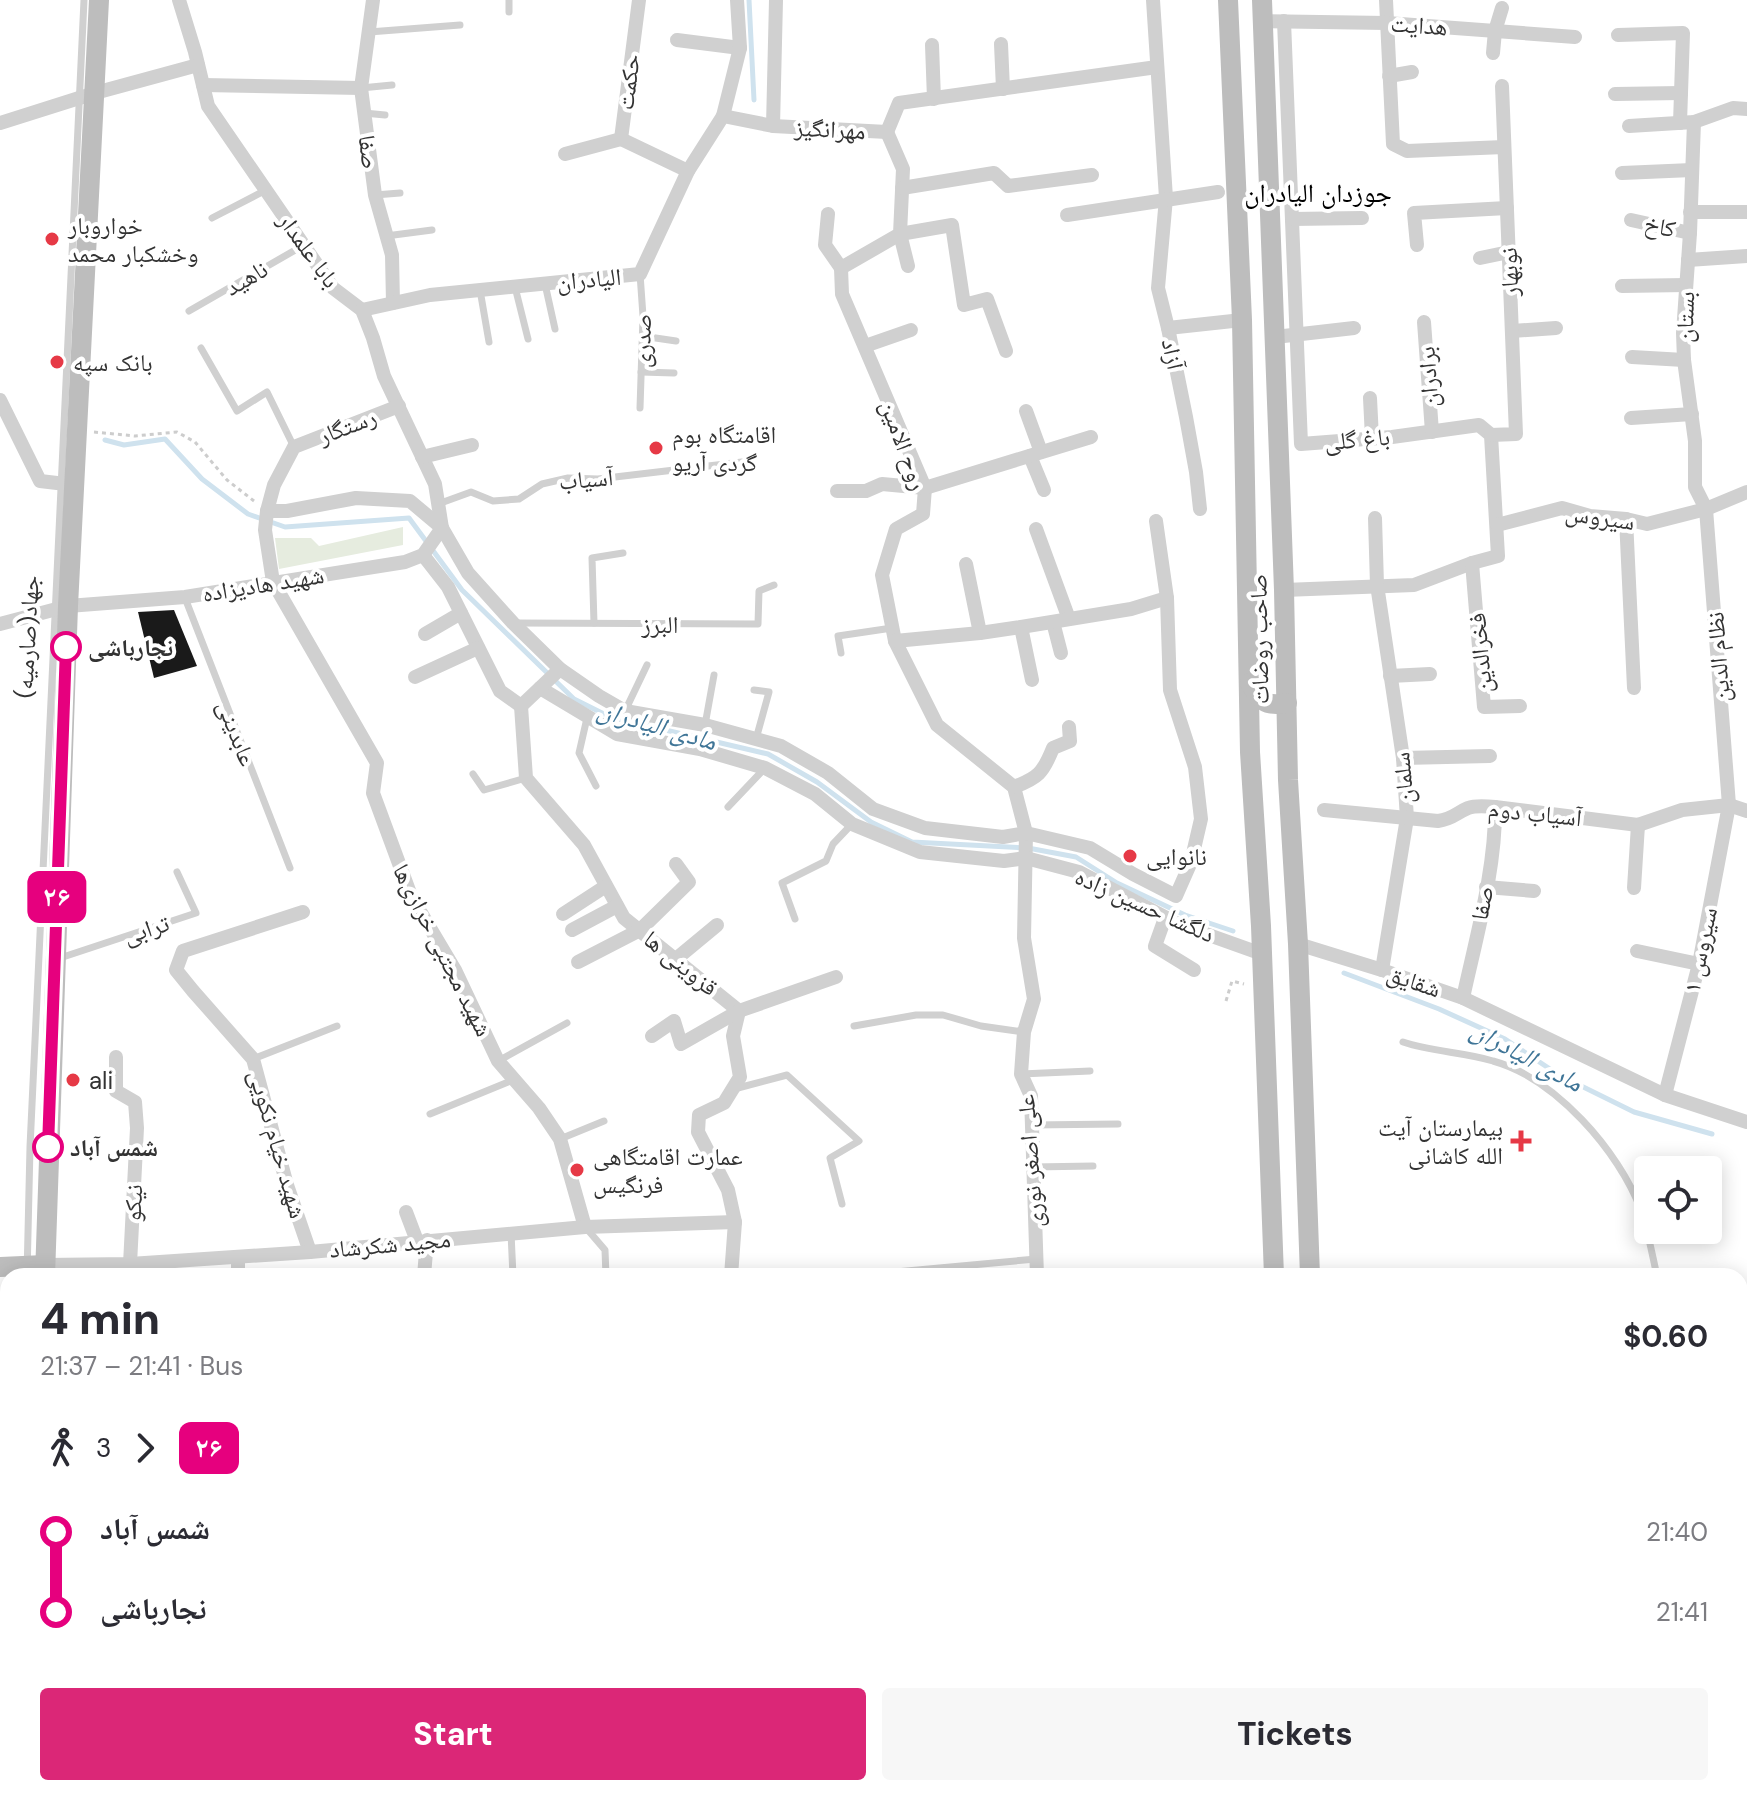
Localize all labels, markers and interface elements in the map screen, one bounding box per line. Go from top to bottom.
street label: هدایت [1389,8,1449,42]
street label: حکمت [609,52,647,112]
street label: مهرانگیز [793,112,866,146]
street label: صفا [352,133,386,171]
district label: جوزدان الیادران [1244,176,1392,210]
street label: بابا علمدار [271,205,347,294]
street label: کاخ [1641,208,1679,244]
place label: خواروبار وخشکبار محمد [67,210,198,269]
marker: خواروبار وخشکبار محمد [43,230,61,248]
street label: نوبهار [1493,247,1525,298]
street label: ناهید [219,253,273,303]
street label: الیادران [556,261,622,297]
street label: بستان [1669,291,1701,343]
street label: صدری [626,314,658,368]
street label: آزاد [1155,336,1192,373]
street label: برادران [1410,346,1446,408]
place label: بانک سپه [73,347,153,378]
marker: بانک سپه [48,353,66,371]
street label: روح الامین [873,396,935,494]
street label: رستگار [312,401,381,452]
place label: اقامتگاه بوم گردی آریو [672,419,776,478]
street label: باغ گلی [1323,421,1391,457]
marker: اقامتگاه بوم گردی آریو [647,439,665,457]
street label: آسیاب [557,461,616,497]
street label: سیروس [1563,497,1637,537]
street label: شهید هادیزاده [200,559,326,609]
street label: صاحب روضات [1242,574,1276,704]
street label: جهاد(صارمیه) [8,575,46,699]
street label: البرز [641,609,678,640]
street label: نظام الدین [1699,611,1738,703]
street label: فخرالدین [1461,612,1499,694]
marker: نجارباشی [51,632,81,662]
place label: نجارباشی [88,632,173,663]
water label: مادی الیادران [593,692,721,758]
street label: عابدینی [210,696,264,770]
street label: سلمان [1385,751,1421,805]
street label: آسیاب دوم [1487,793,1584,834]
place label: نانوایی [1146,841,1207,872]
marker: نانوایی [1121,847,1139,865]
street label: شهید مجتبی خرازی‌ها [386,858,500,1042]
street label: دلگشا حسین زاده [1070,860,1220,950]
line badge: ۲۶ [21,871,93,923]
text: ۲۶ [43,878,71,915]
street label: صفا [1464,883,1500,923]
street label: سیروس ۱ [1676,904,1724,996]
street label: ترابی [119,907,173,951]
street label: قزوینی ها [637,923,725,1003]
street label: شقایق [1383,957,1445,1005]
water label: مادی الیادران [1465,1012,1589,1100]
place label: ali [89,1065,113,1096]
street label: شهید خیام نکویی [241,1066,314,1222]
marker: ali [64,1071,82,1089]
street label: علی اصغر نوری [1010,1093,1050,1229]
place label: بیمارستان آیت الله کاشانی [1378,1112,1503,1171]
marker: بیمارستان آیت الله کاشانی [1510,1130,1532,1152]
marker: شمس آباد [33,1132,63,1162]
place label: شمس آباد [70,1132,158,1163]
place label: عمارت اقامتگاهی فرنگیس [593,1141,743,1200]
map controls [1634,1156,1722,1244]
button: locate [1634,1156,1722,1244]
marker: عمارت اقامتگاهی فرنگیس [568,1161,586,1179]
street label: نیکو [117,1183,149,1223]
street label: مجید شکرشاد [328,1223,452,1265]
text: 4 min [40,1290,160,1348]
text: $0.60 [1623,1317,1708,1356]
text: 21:37 – 21:41 · Bus [40,1349,243,1383]
icon: walk [40,1426,84,1470]
icon: forward [123,1426,167,1470]
text: ۲۶ [195,1429,223,1466]
text: 3 [96,1431,111,1465]
text: شمس آباد [100,1509,210,1548]
text: 21:40 [1646,1515,1708,1549]
text: نجارباشی [100,1589,207,1628]
text: 21:41 [1656,1595,1708,1629]
button: Start [40,1688,866,1780]
button: Tickets [882,1688,1708,1780]

